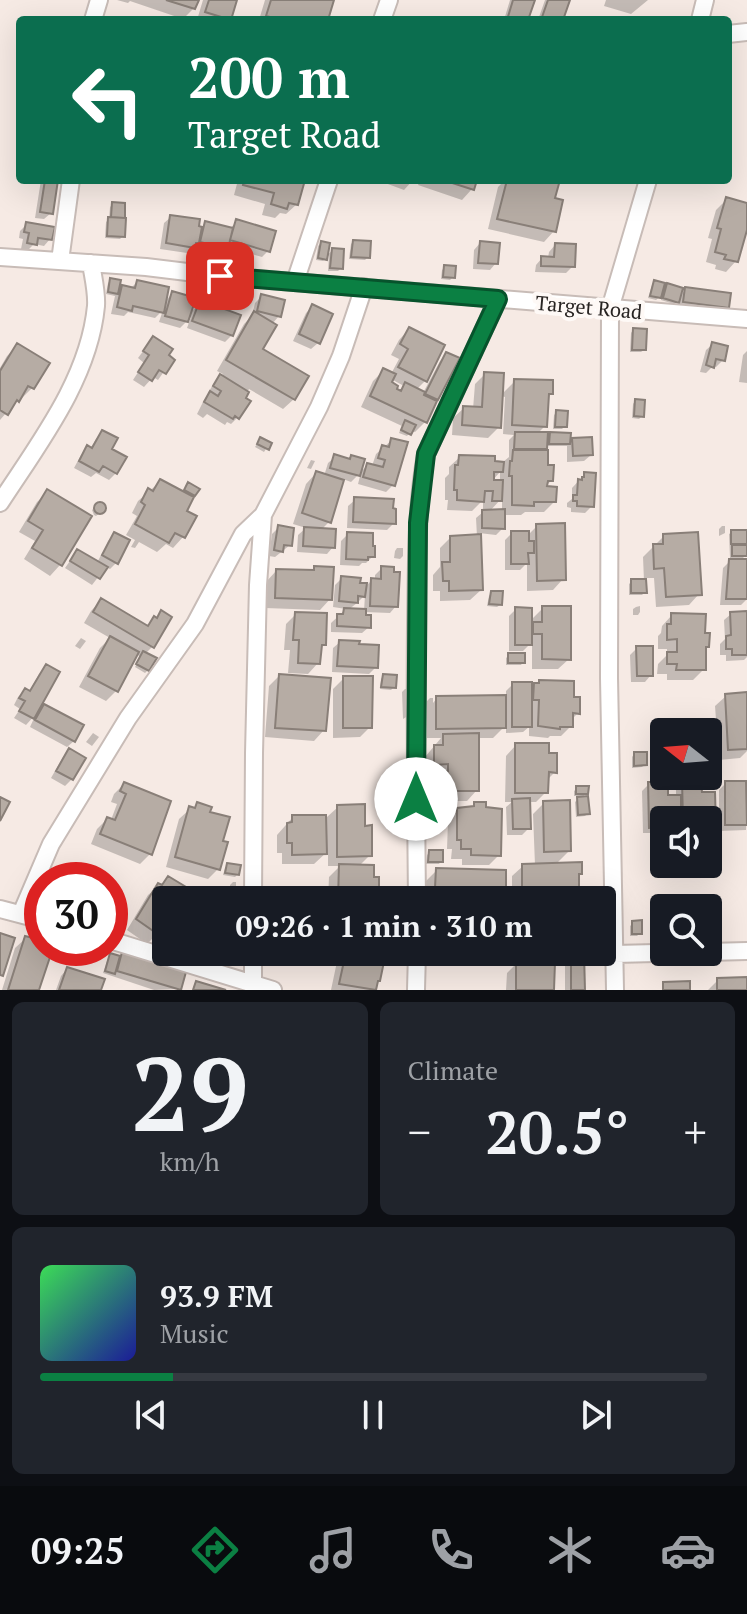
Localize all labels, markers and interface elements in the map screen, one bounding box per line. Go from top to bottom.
text: 200 m [188,40,350,114]
icon: left [56,48,160,152]
text: Target Road [188,111,381,158]
pin [186,242,254,310]
icon: arrive [198,254,242,298]
street label: Target Road [535,289,643,325]
north arrow [650,718,722,790]
map controls [650,718,722,966]
position arrow [374,757,458,841]
button: sound [650,806,722,878]
speed limit sign: 30 [24,862,128,966]
button: search [650,894,722,966]
text: 09:26 · 1 min · 310 m [236,906,532,946]
text: 29 [131,1023,249,1161]
text: Climate [408,1053,498,1087]
text: 20.5° [485,1092,629,1171]
text: − [408,1102,431,1161]
text: + [684,1102,707,1161]
text: km/h [160,1144,220,1178]
text: 93.9 FM [160,1276,273,1316]
text: Music [160,1316,229,1350]
icon: previous [129,1393,173,1437]
icon: pause [351,1393,395,1437]
icon: next [574,1393,618,1437]
icon: directions [187,1522,243,1578]
icon: music [305,1522,361,1578]
icon: phone [423,1522,479,1578]
icon: climate [542,1522,598,1578]
icon: car [660,1522,716,1578]
text: 09:25 [31,1527,125,1574]

